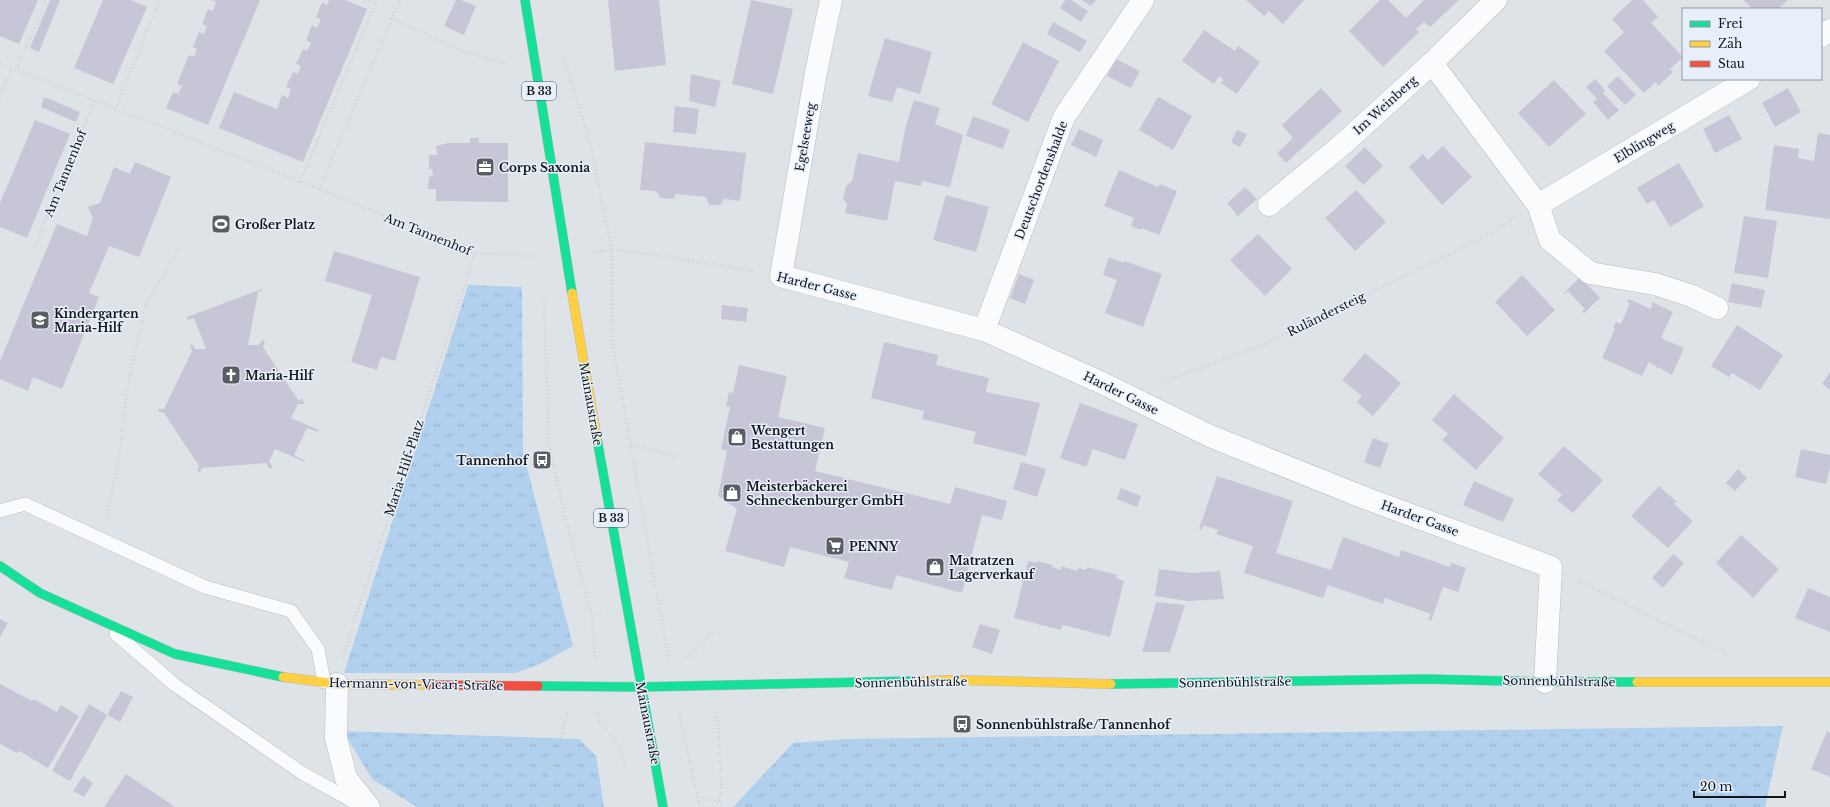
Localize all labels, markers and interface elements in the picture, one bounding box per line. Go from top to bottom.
legend [1682,8,1822,80]
text: Frei [1718,16,1743,31]
text: Zäh [1718,36,1742,51]
text: Stau [1718,56,1745,71]
street label: Im Weinberg [1350,72,1421,138]
road number: B 33 [522,82,556,100]
street label: Egelseeweg [792,101,819,173]
street label: Deutschordenshalde [1011,118,1071,242]
street label: Elblingweg [1611,118,1678,166]
street label: Am Tannenhof [40,125,90,220]
office icon: Corps Saxonia [474,156,496,178]
place label: Corps Saxonia [499,160,590,175]
street label: Am Tannenhof [381,209,476,259]
sports icon: Großer Platz [210,213,232,235]
place label: Großer Platz [235,217,315,232]
street label: Harder Gasse [775,269,859,303]
street label: Ruländersteig [1284,288,1368,339]
place label: Kindergarten Maria-Hilf [54,306,139,335]
school or university icon: Kindergarten Maria-Hilf [29,309,51,331]
street label: Mainaustraße [576,361,606,447]
church icon: Maria-Hilf [220,364,242,386]
place label: Maria-Hilf [245,368,315,383]
street label: Harder Gasse [1081,368,1161,418]
street label: Maria-Hilf-Platz [381,417,427,518]
place label: Wengert Bestattungen [750,423,834,452]
shop icon: Wengert Bestattungen [726,426,748,448]
bus stop icon: Tannenhof [531,449,553,471]
place label: Tannenhof [457,453,530,468]
place label: Meisterbäckerei Schneckenburger GmbH [746,479,904,508]
shop icon: Meisterbäckerei Schneckenburger GmbH [721,482,743,504]
street label: Harder Gasse [1379,497,1461,539]
road number: B 33 [594,509,628,527]
supermarket icon: PENNY [824,535,846,557]
place label: PENNY [849,539,899,554]
place label: Matratzen Lagerverkauf [949,553,1036,582]
shop icon: Matratzen Lagerverkauf [924,556,946,578]
street label: Sonnenbühlstraße [1503,673,1616,689]
street label: Sonnenbühlstraße [855,674,968,690]
street label: Sonnenbühlstraße [1179,674,1292,690]
street label: Hermann-von-Vicari-Straße [329,675,503,693]
street label: Mainaustraße [633,680,663,766]
bus stop icon: Sonnenbühlstraße/Tannenhof [951,713,973,735]
place label: Sonnenbühlstraße/Tannenhof [976,717,1172,732]
scale bar [1694,773,1785,799]
text: 20 m [1700,779,1732,794]

